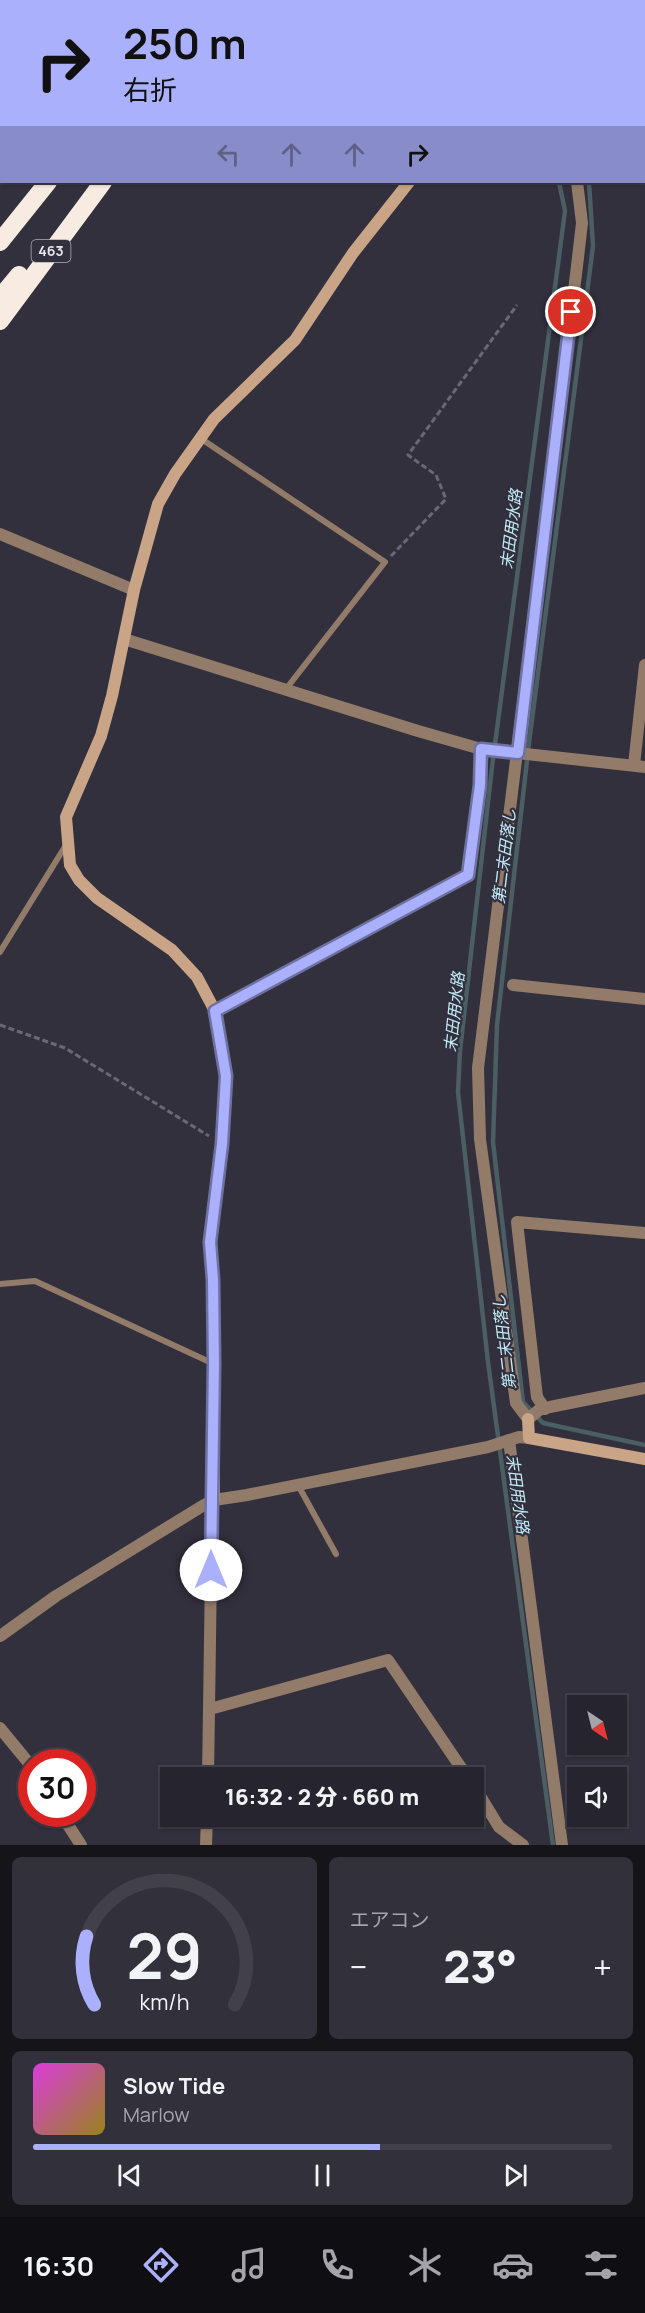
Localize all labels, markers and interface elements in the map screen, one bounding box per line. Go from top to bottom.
text: 250 m [123,14,246,72]
icon: right [24,24,102,102]
text: 右折 [123,71,177,108]
icon: left [212,138,245,171]
icon: ahead [275,138,308,171]
icon: ahead [338,138,371,171]
icon: right [401,138,434,171]
road number: 463 [32,240,70,262]
pin [545,286,596,337]
icon: arrive [554,295,587,328]
water label: 末田用水路 [495,486,527,570]
water label: 第二末田落し [487,807,521,905]
water label: 末田用水路 [439,969,469,1053]
water label: 第二末田落し [487,1293,521,1391]
water label: 末田用水路 [502,1453,535,1537]
position arrow [179,1538,243,1602]
north arrow [567,1695,627,1755]
map controls [567,1695,627,1827]
speed limit sign: 30 [18,1749,96,1827]
button: sound [567,1767,627,1827]
text: 16:32 · 2 分 · 660 m [225,1782,419,1812]
text: エアコン [350,1906,430,1933]
text: 29 [126,1912,202,1998]
text: 23° [443,1935,517,1997]
text: − [350,1944,367,1989]
text: + [593,1944,612,1989]
text: km/h [139,1987,189,2016]
text: Slow Tide [123,2071,225,2101]
text: Marlow [123,2101,190,2128]
icon: previous [113,2159,146,2192]
icon: pause [306,2159,339,2192]
icon: next [499,2159,532,2192]
icon: directions [140,2244,182,2286]
icon: music [228,2244,270,2286]
icon: phone [316,2244,358,2286]
icon: climate [404,2244,446,2286]
icon: car [492,2244,534,2286]
icon: filters [580,2244,622,2286]
text: 16:30 [23,2247,94,2284]

